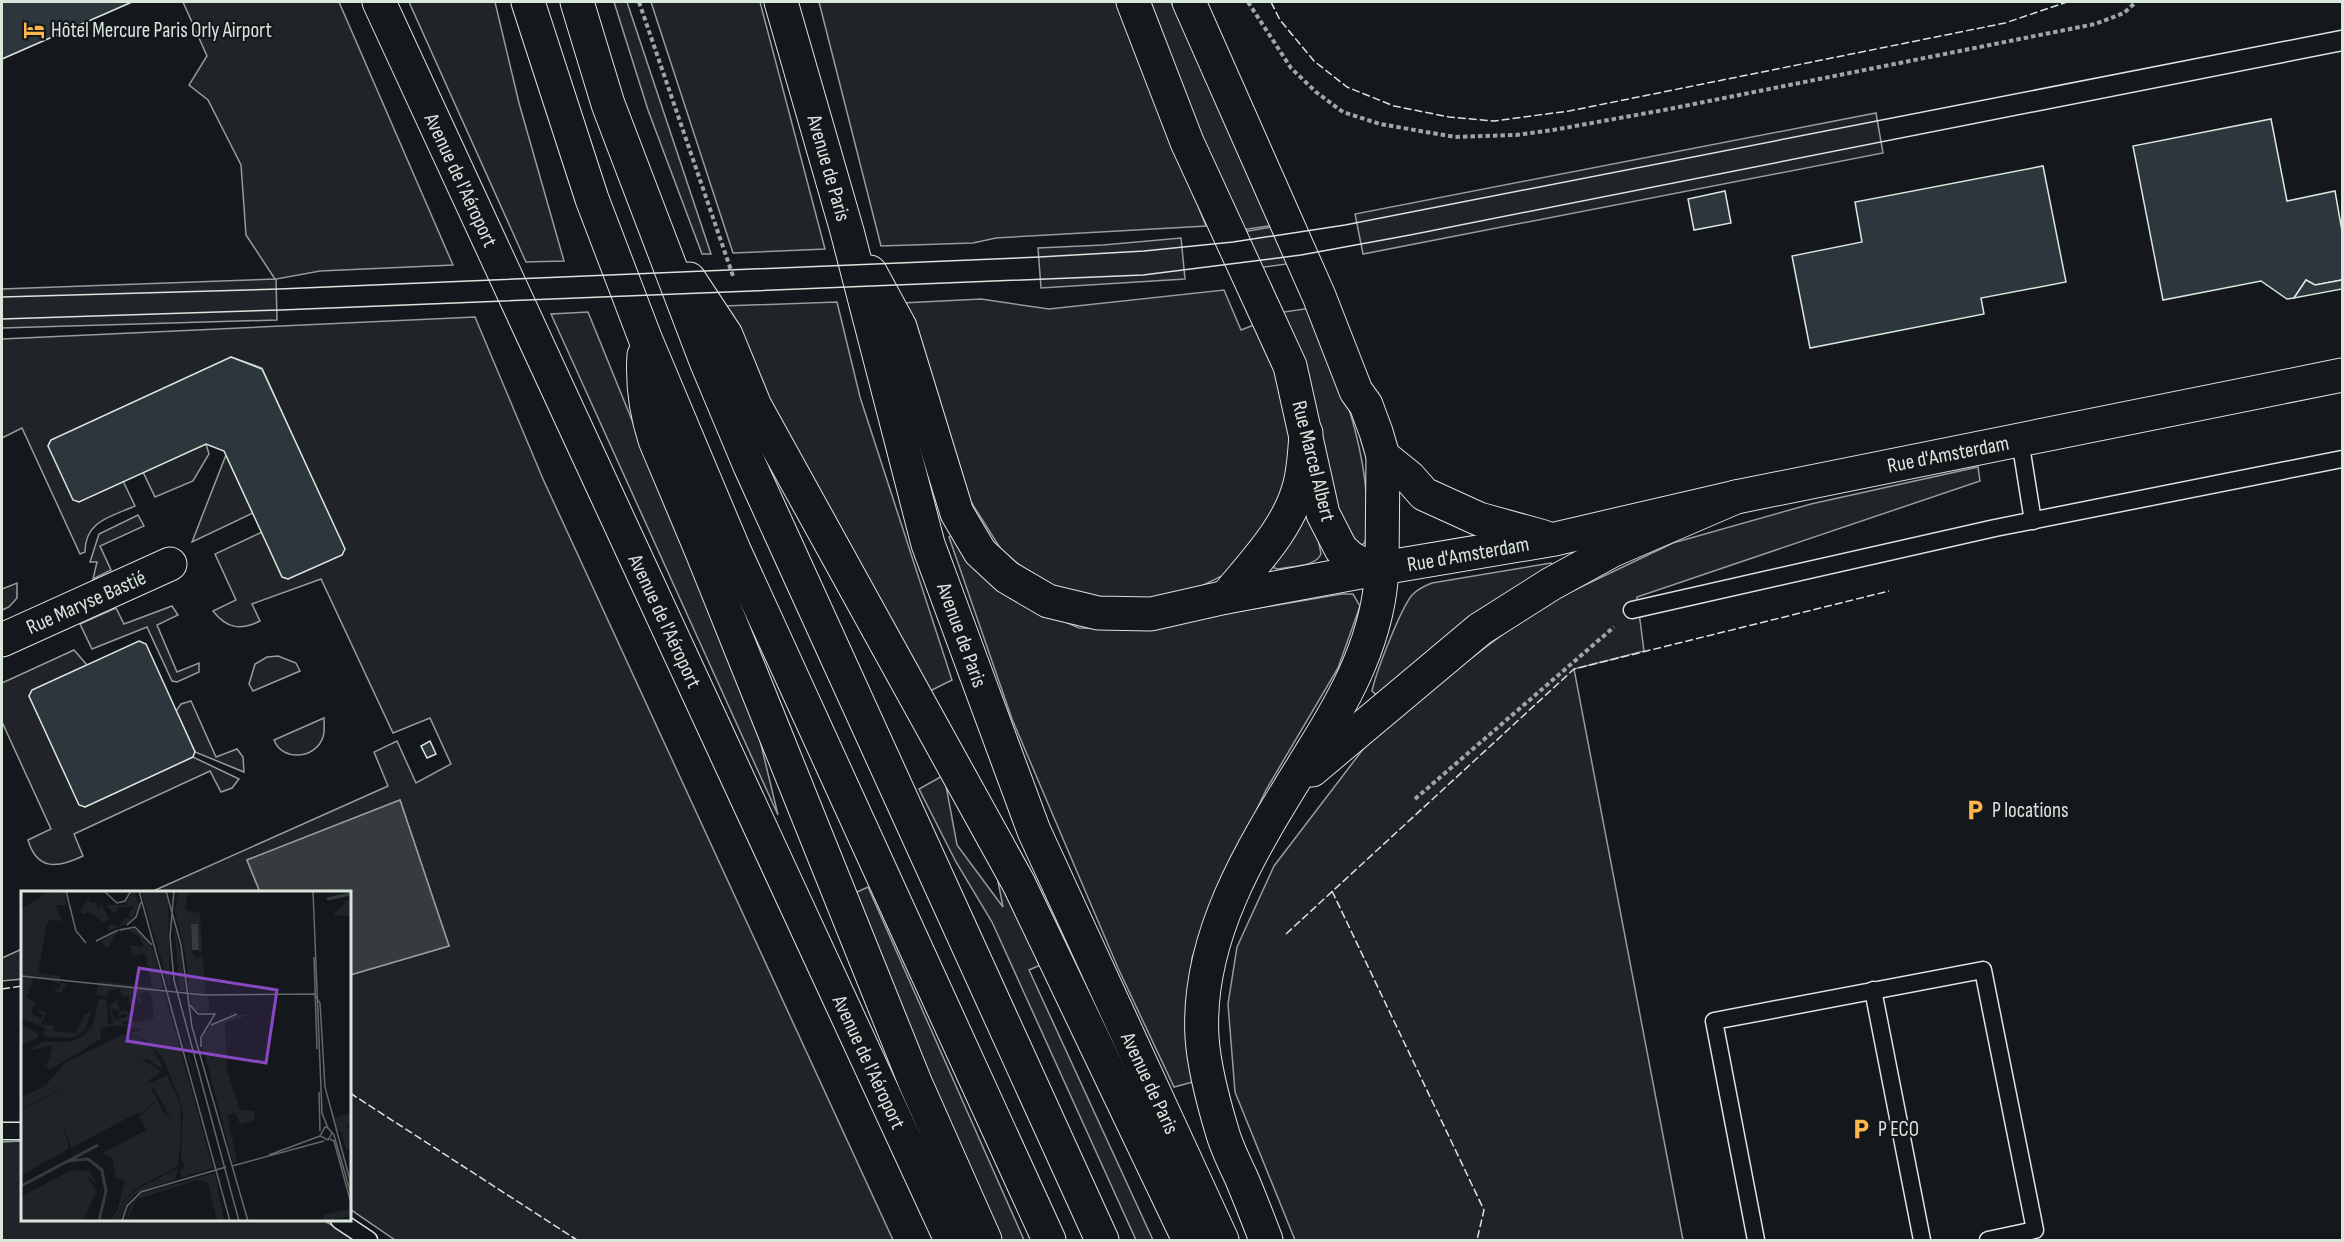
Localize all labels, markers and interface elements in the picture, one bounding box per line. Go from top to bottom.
hotel icon: Hôtel Mercure Paris Orly Airport [22,18,46,42]
place label: Hôtel Mercure Paris Orly Airport [51,18,272,43]
street label: Avenue de l'Aéroport [418,108,502,251]
street label: Avenue de Paris [801,111,856,224]
street label: Rue Marcel Albert [1286,398,1341,524]
street label: Rue d'Amsterdam [1885,430,2011,479]
street label: Rue d'Amsterdam [1405,531,1531,578]
street label: Avenue de l'Aéroport [622,549,706,692]
street label: Rue Maryse Bastié [23,565,150,640]
street label: Avenue de Paris [931,579,992,691]
parking icon: P locations [1963,798,1987,822]
place label: P locations [1992,798,2069,823]
inset map [21,891,351,1221]
street label: Avenue de l'Aéroport [826,990,910,1133]
street label: Avenue de Paris [1115,1027,1184,1138]
parking icon: P ECO [1849,1117,1873,1141]
place label: P ECO [1878,1117,1919,1142]

